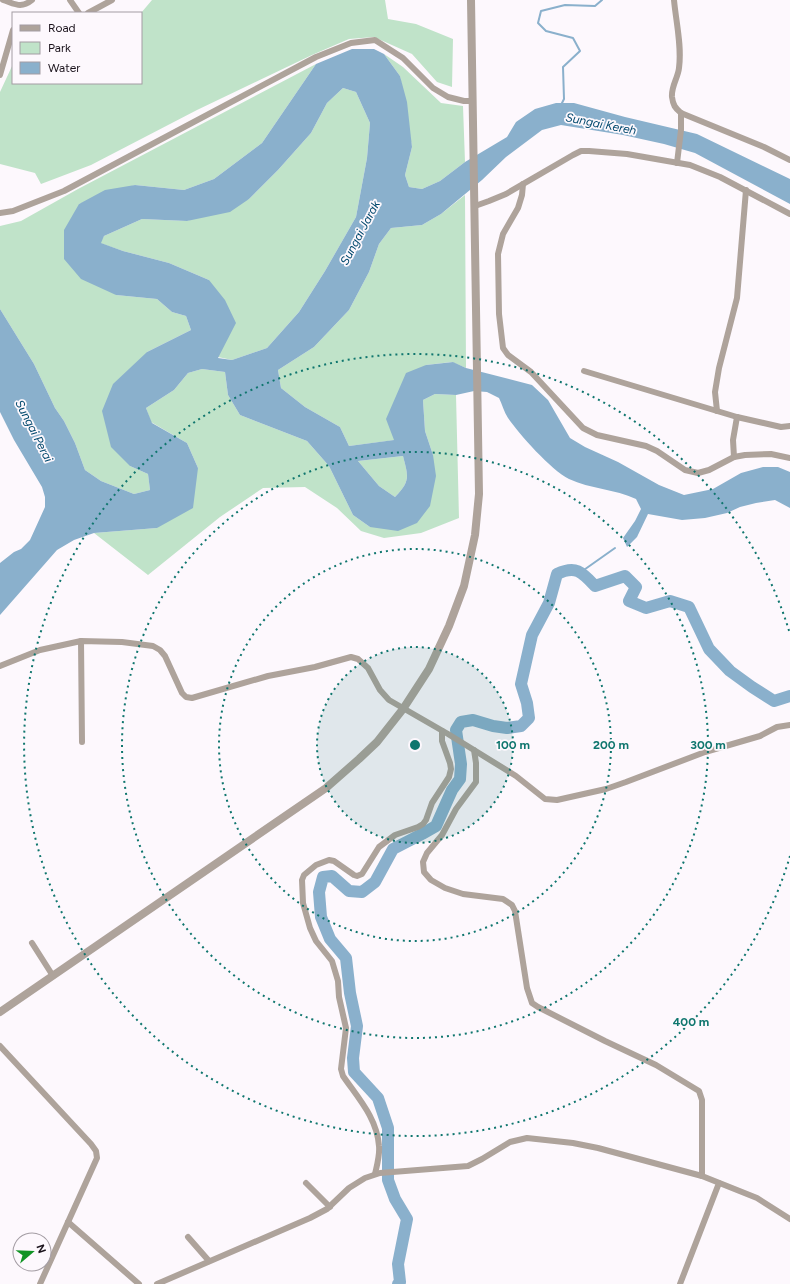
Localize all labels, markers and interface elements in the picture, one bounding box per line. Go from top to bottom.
legend [12,12,142,84]
text: Road [48,21,76,35]
text: Park [48,41,71,55]
text: Water [48,61,80,75]
water label: Sungai Kereh [564,110,638,138]
water label: Sungai Jarak [337,197,383,268]
water label: Sungai Perai [12,398,56,465]
centre of rings [408,738,422,752]
text: 100 m [496,738,530,752]
text: 200 m [593,738,629,752]
text: 300 m [690,738,726,752]
text: 400 m [673,1015,709,1029]
north arrow [12,1232,52,1272]
text: N [33,1243,49,1255]

